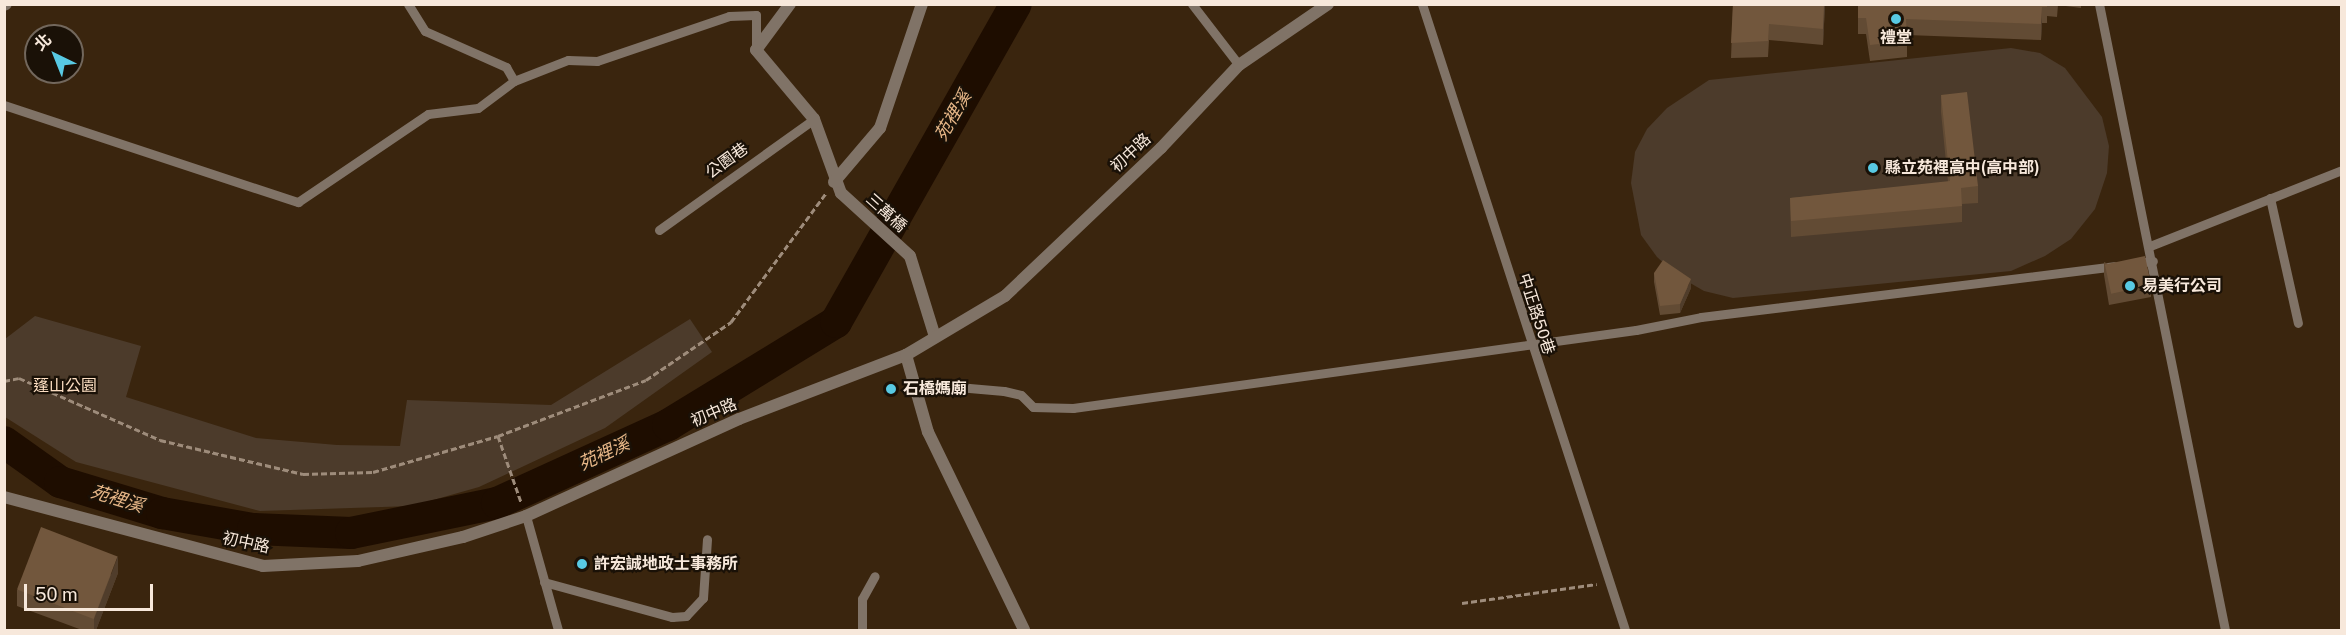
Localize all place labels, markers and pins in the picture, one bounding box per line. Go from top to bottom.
marker: 禮堂 [1889,12,1903,26]
place label: 禮堂 [1880,28,1912,48]
place label: 縣立苑裡高中(高中部) [1885,158,2040,178]
marker: 縣立苑裡高中(高中部) [1866,161,1880,175]
place label: 易美行公司 [2142,276,2222,296]
marker: 易美行公司 [2123,279,2137,293]
place label: 石橋媽廟 [903,379,967,399]
marker: 石橋媽廟 [884,382,898,396]
place label: 許宏誠地政士事務所 [594,554,738,574]
marker: 許宏誠地政士事務所 [575,557,589,571]

